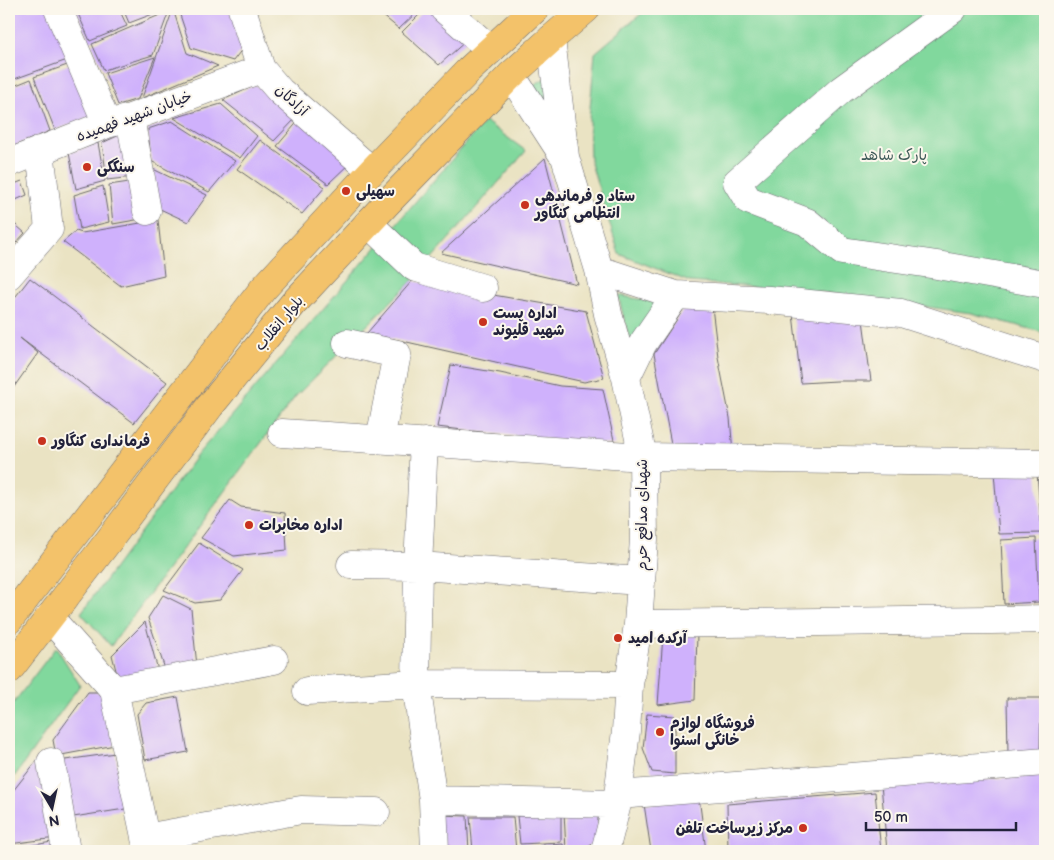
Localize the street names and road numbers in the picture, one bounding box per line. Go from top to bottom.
street label: آزادگان [271,80,313,121]
street label: خیابان شهید فهمیده [74,87,195,146]
street label: بلوار انقلاب [251,292,308,355]
street label: شهدای مدافع حرم [633,459,654,571]

